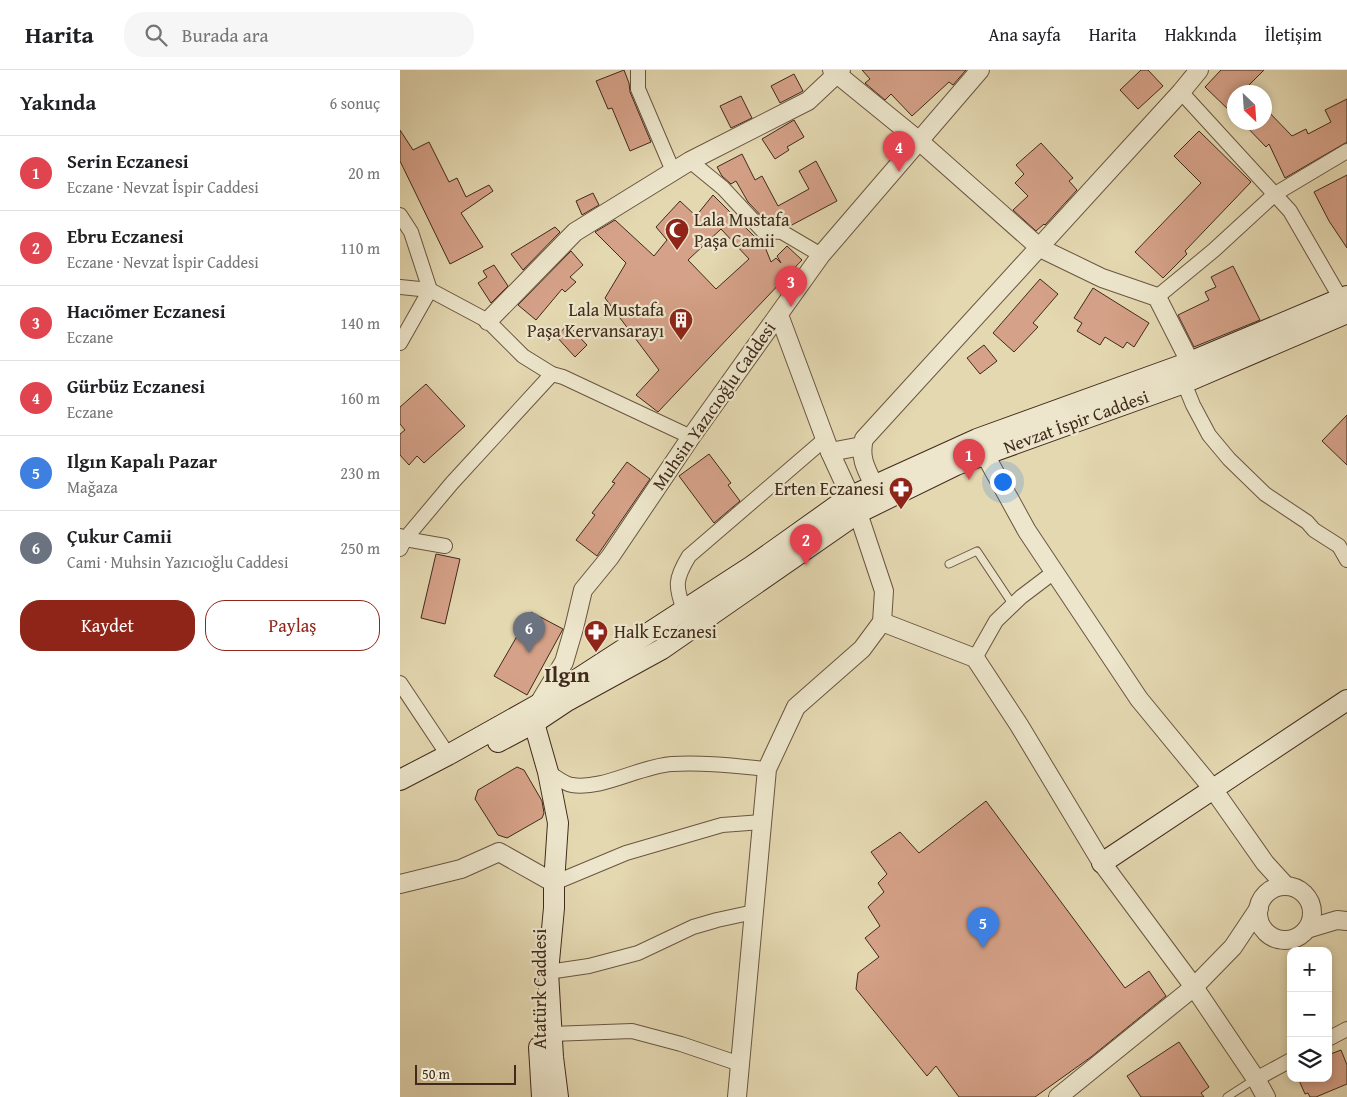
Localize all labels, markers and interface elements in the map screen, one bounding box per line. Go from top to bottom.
search box [124,12,474,57]
text: Harita [25,17,94,52]
icon: search [142,21,170,49]
text: Burada ara [182,21,268,49]
text: Ana sayfa [988,21,1061,48]
text: Harita [1089,21,1137,48]
text: Hakkında [1165,21,1237,48]
text: İletişim [1265,21,1322,48]
north arrow [1227,85,1272,130]
text: Yakında [20,87,96,118]
text: 6 sonuç [330,91,380,115]
pin: 4 [883,131,915,172]
text: Serin Eczanesi [67,147,189,175]
text: 1 [32,161,40,185]
text: 20 m [348,161,380,185]
text: Eczane · Nevzat İspir Caddesi [67,175,259,199]
place label: Lala Mustafa Paşa Camii [694,206,790,254]
mosque icon: Lala Mustafa Paşa Camii [664,217,690,251]
text: Ebru Eczanesi [67,222,184,250]
text: 2 [32,236,40,260]
text: 110 m [340,236,380,260]
text: Eczane · Nevzat İspir Caddesi [67,250,259,274]
pin: 3 [775,266,807,307]
place label: Lala Mustafa Paşa Kervansarayı [527,296,664,344]
text: Hacıömer Eczanesi [67,297,226,325]
building icon: Lala Mustafa Paşa Kervansarayı [668,307,694,341]
text: 3 [32,311,40,335]
text: 140 m [340,311,380,335]
street label: Muhsin Yazıcıoğlu Caddesi [645,316,782,495]
text: Eczane [67,325,113,349]
text: Gürbüz Eczanesi [67,372,205,400]
street label: Nevzat İspir Caddesi [999,383,1152,460]
text: 4 [32,386,40,410]
text: 160 m [340,386,380,410]
text: Eczane [67,400,113,424]
pin: 1 [953,439,985,480]
text: Ilgın Kapalı Pazar [67,447,217,475]
text: 5 [32,461,40,485]
text: 230 m [340,461,380,485]
your location [990,469,1016,495]
text: Mağaza [67,475,118,499]
place label: Erten Eczanesi [774,475,884,502]
pharmacy icon: Erten Eczanesi [888,476,914,510]
text: Çukur Camii [67,522,172,550]
pin: 2 [790,524,822,565]
text: 6 [32,536,40,560]
text: 250 m [340,536,380,560]
text: Cami · Muhsin Yazıcıoğlu Caddesi [67,550,288,574]
button: Kaydet [20,600,195,651]
button: Paylaş [205,600,380,651]
pin: 6 [513,612,545,653]
place label: Halk Eczanesi [614,618,717,645]
pharmacy icon: Halk Eczanesi [583,619,609,653]
district label: Ilgın [544,658,590,690]
pin: 5 [967,907,999,948]
street label: Atatürk Caddesi [526,929,553,1049]
map controls [1287,947,1332,1082]
button: + [1287,947,1332,992]
button: − [1287,992,1332,1037]
button: layers [1287,1037,1332,1082]
scale bar [415,1062,516,1085]
text: 50 m [422,1064,450,1084]

